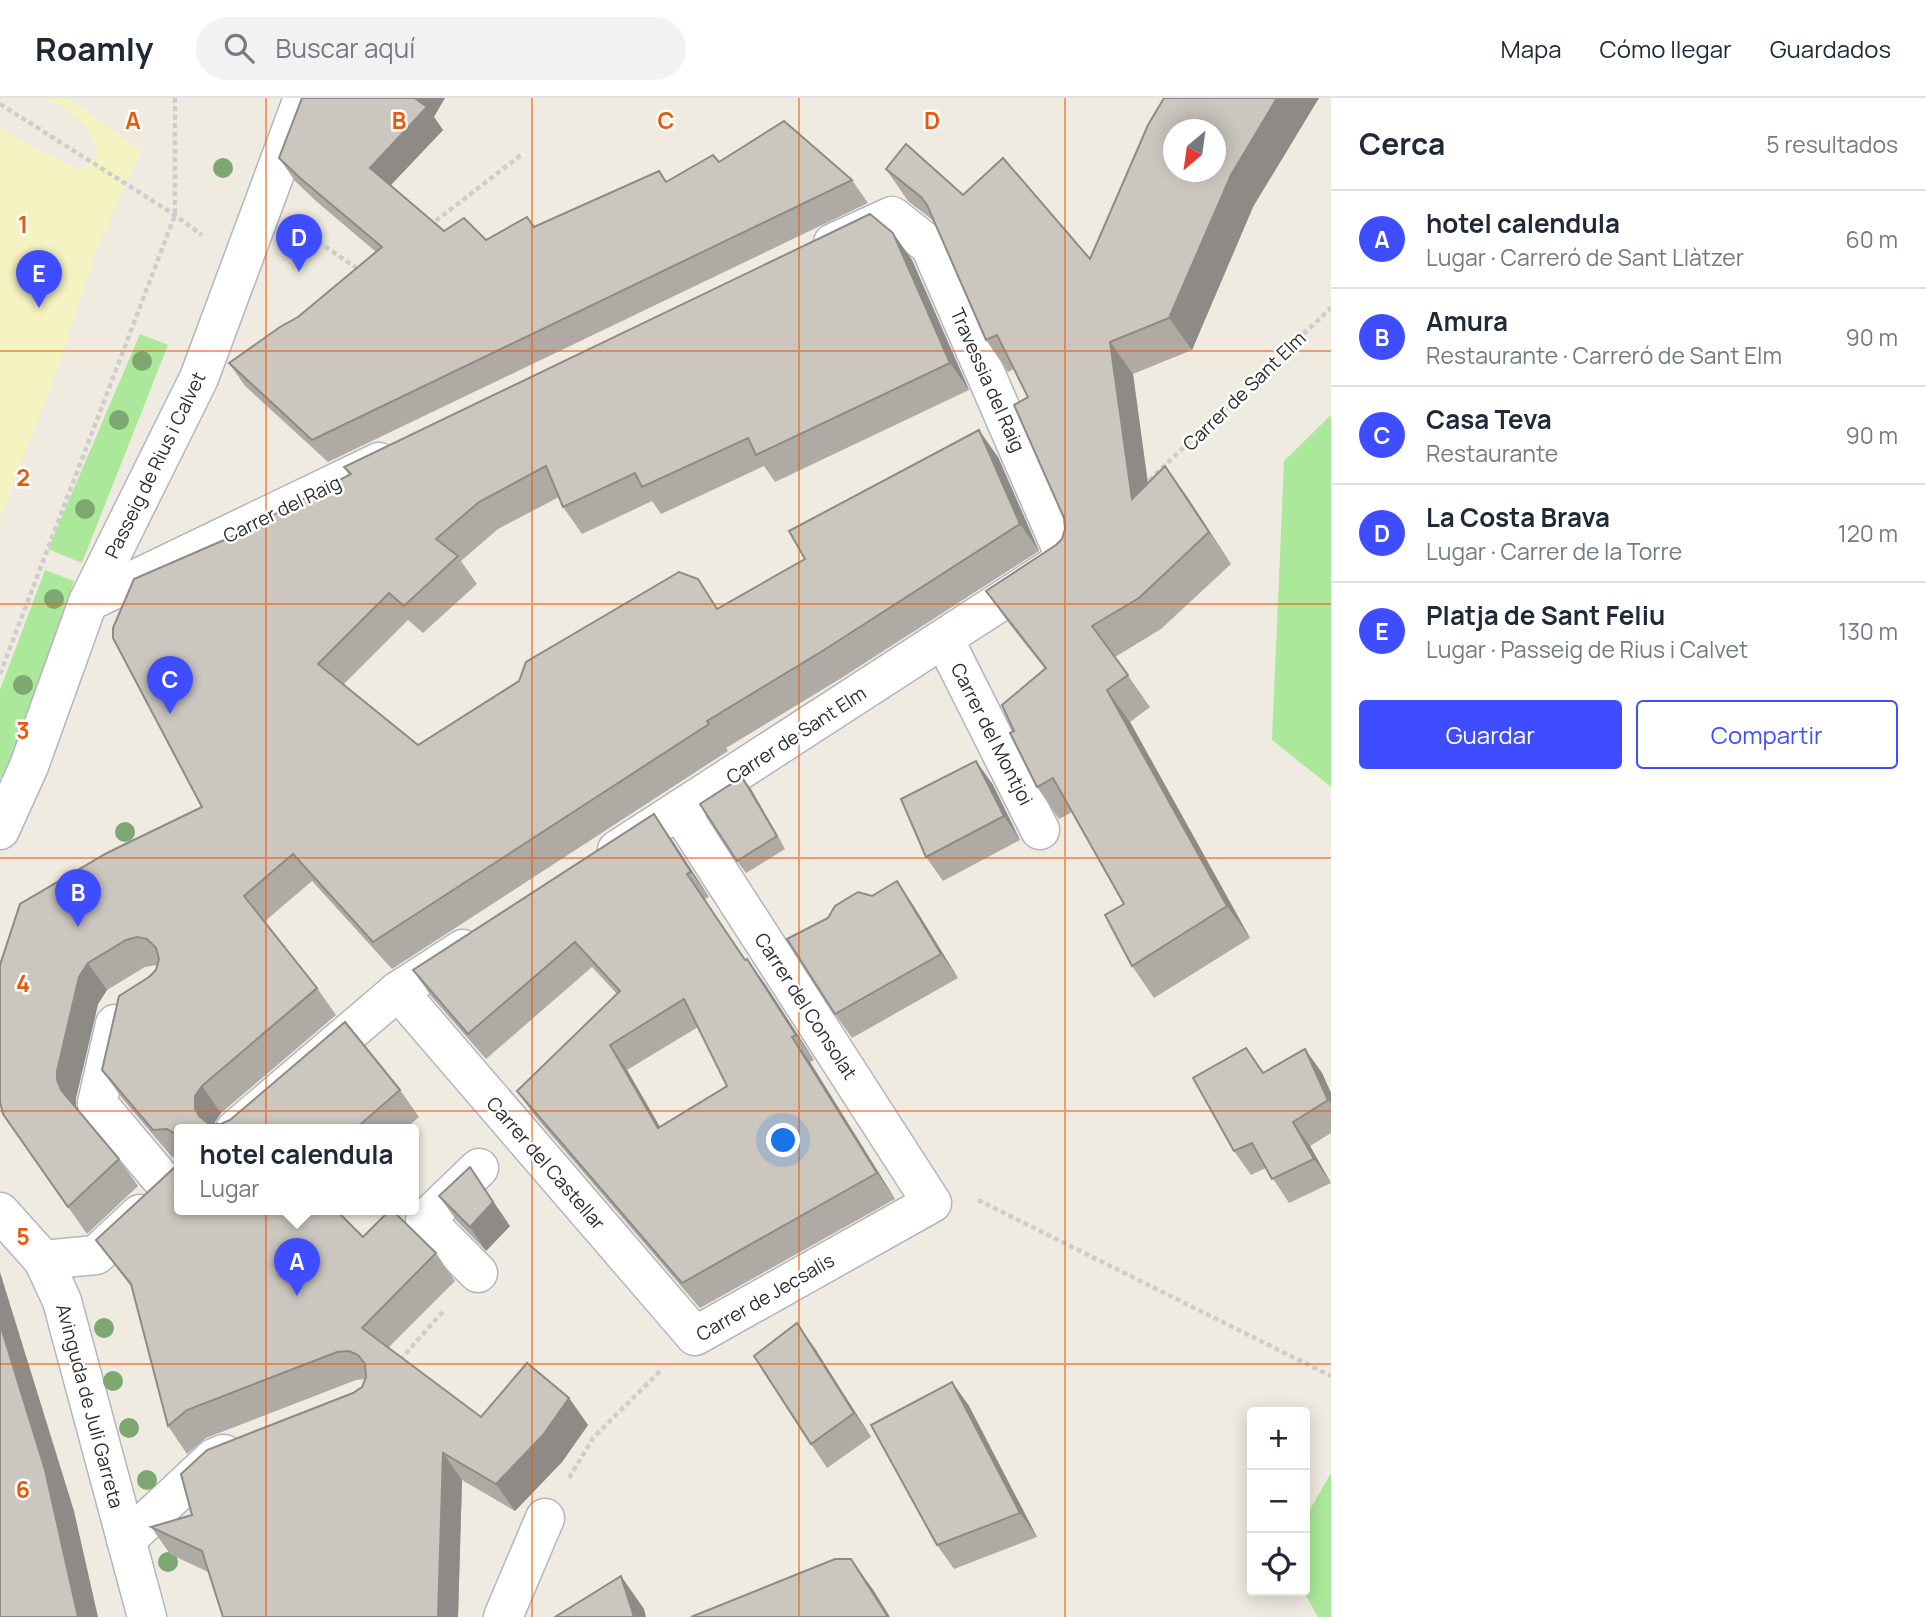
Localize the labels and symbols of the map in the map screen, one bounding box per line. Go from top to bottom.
text: A [125,104,141,136]
text: B [392,104,406,136]
text: C [658,104,675,136]
text: D [924,104,940,136]
north arrow [1163,119,1226,182]
text: 1 [18,208,28,240]
pin: D [276,214,322,272]
pin: E [16,250,62,308]
street label: Travessia del Raig [945,304,1031,456]
street label: Carrer de Sant Elm [1177,325,1311,457]
street label: Passeig de Rius i Calvet [98,367,212,563]
text: 2 [16,461,30,493]
street label: Carrer del Raig [219,469,345,549]
pin: C [147,656,193,714]
street label: Carrer del Montjoi [945,658,1039,810]
street label: Carrer de Sant Elm [721,680,871,790]
text: 3 [16,714,30,746]
pin: B [55,869,101,927]
street label: Carrer del Consolat [749,928,863,1084]
text: 4 [16,967,30,999]
street label: Carrer del Castellar [481,1091,611,1235]
your location [766,1123,800,1157]
text: 5 [16,1220,30,1252]
pin: A [274,1238,320,1296]
street label: Carrer de Jecsalis [691,1247,839,1347]
street label: Avinguda de Juli Garreta [50,1301,130,1511]
text: 6 [16,1473,30,1505]

